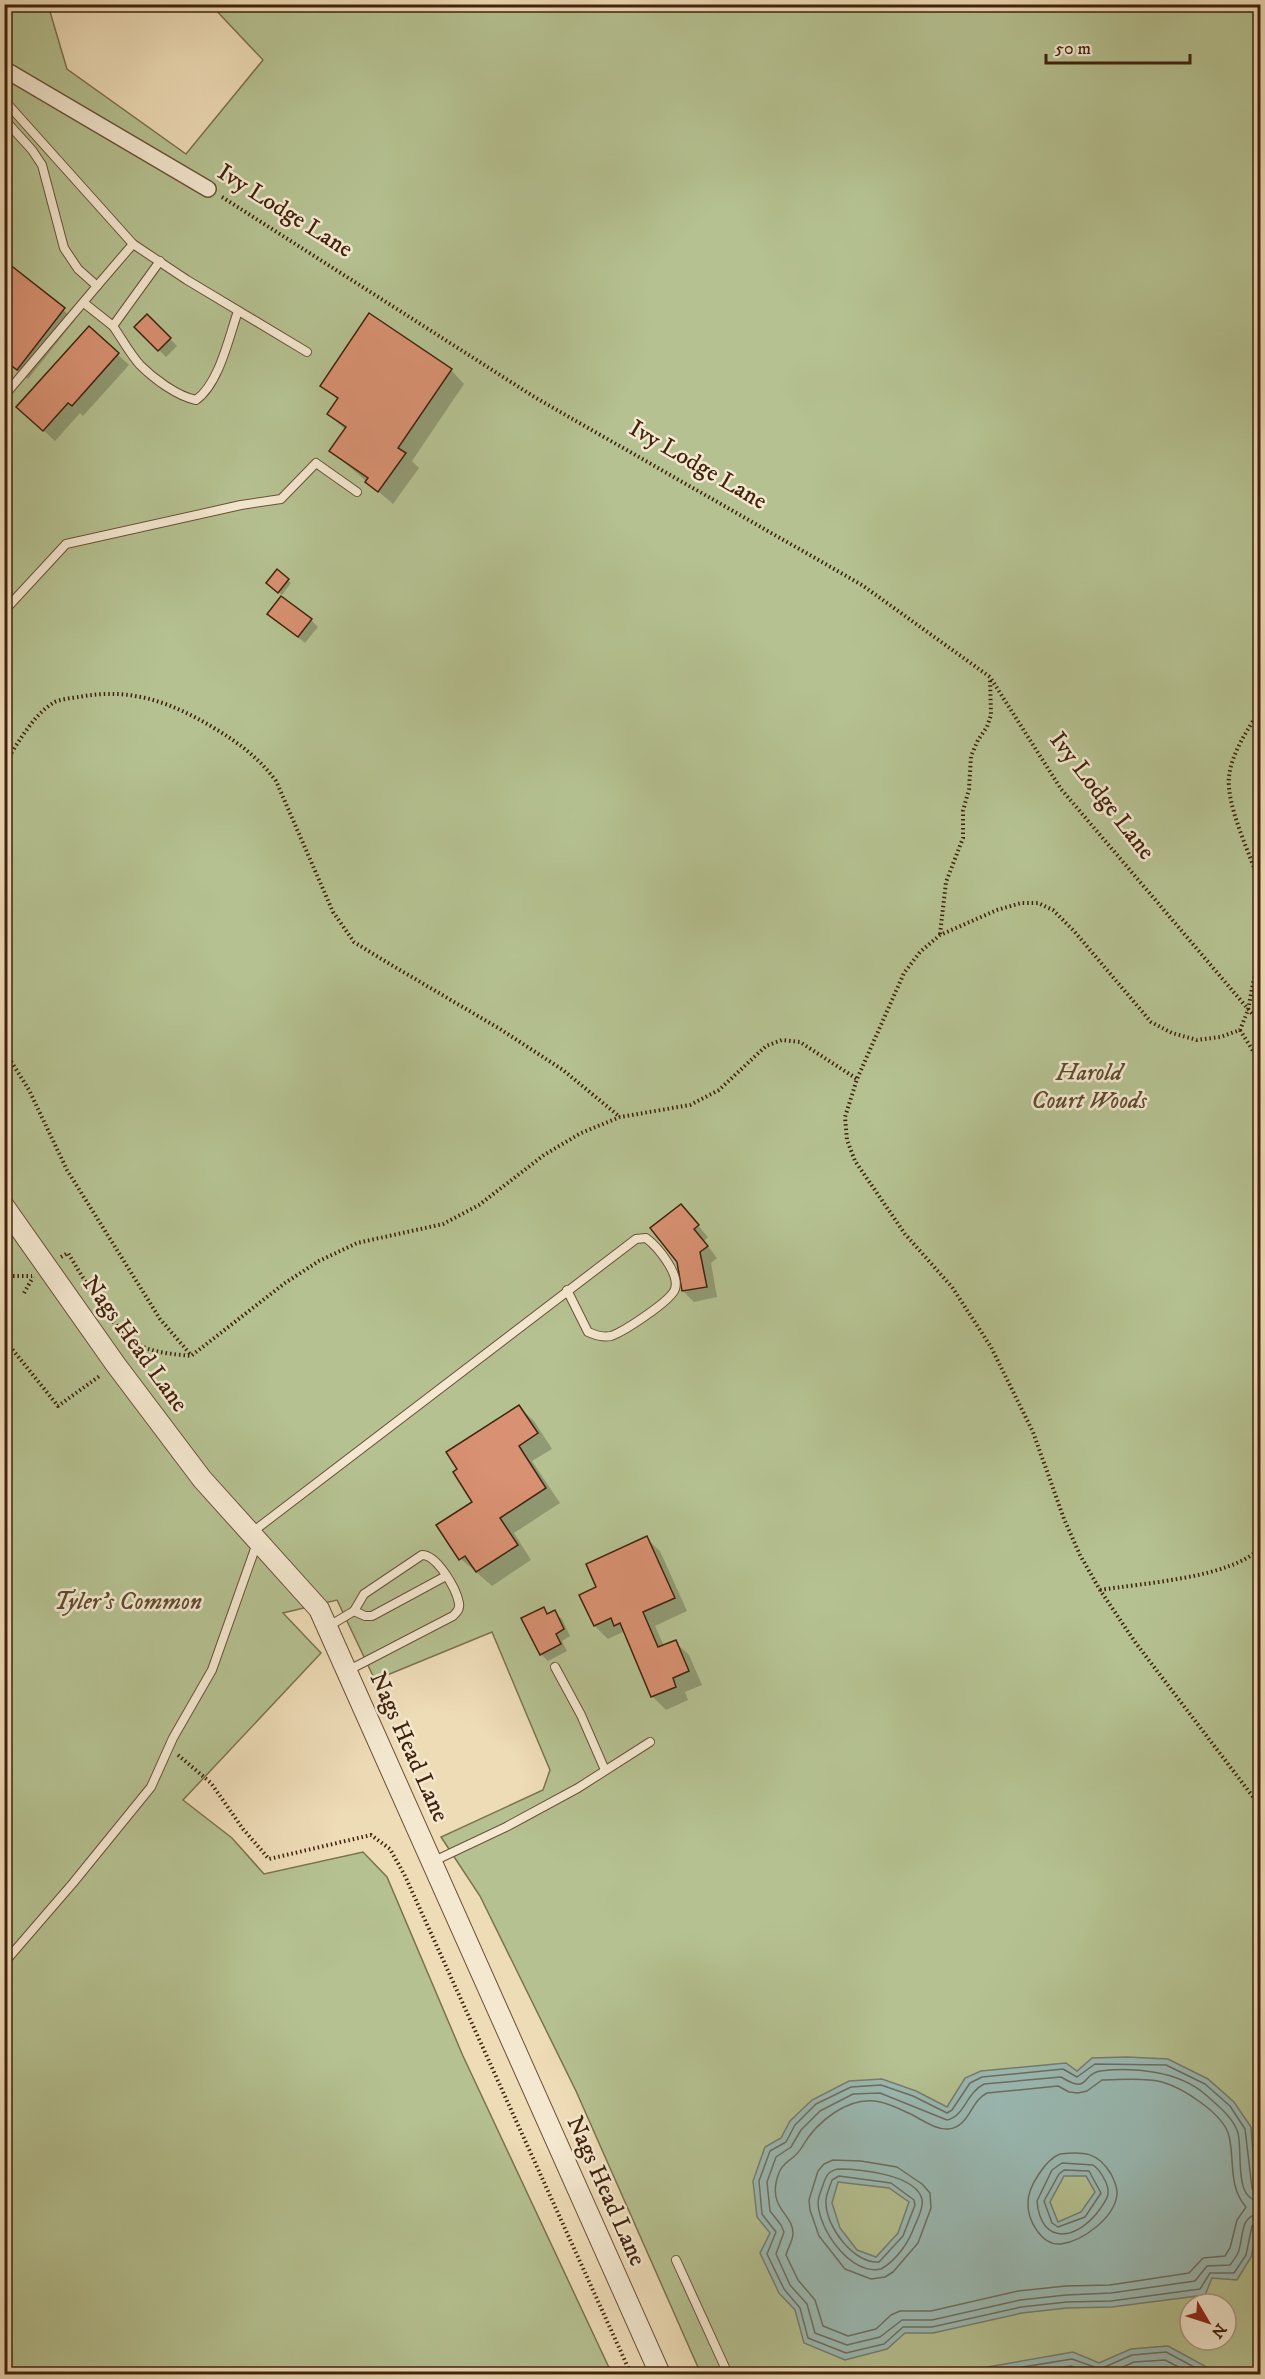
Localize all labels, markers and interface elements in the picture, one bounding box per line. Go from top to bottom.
scale bar [1046,27,1190,65]
text: 50 m [1055,38,1091,60]
street label: Ivy Lodge Lane [212,157,358,265]
street label: Ivy Lodge Lane [624,413,772,517]
street label: Ivy Lodge Lane [1043,726,1161,866]
park label: Harold Court Woods [1031,1058,1147,1116]
street label: Nags Head Lane [76,1270,195,1418]
park label: Tyler's Common [54,1587,202,1617]
street label: Nags Head Lane [363,1667,455,1827]
street label: Nags Head Lane [560,2111,652,2271]
north arrow [1178,2292,1238,2352]
text: N [1207,2319,1231,2342]

